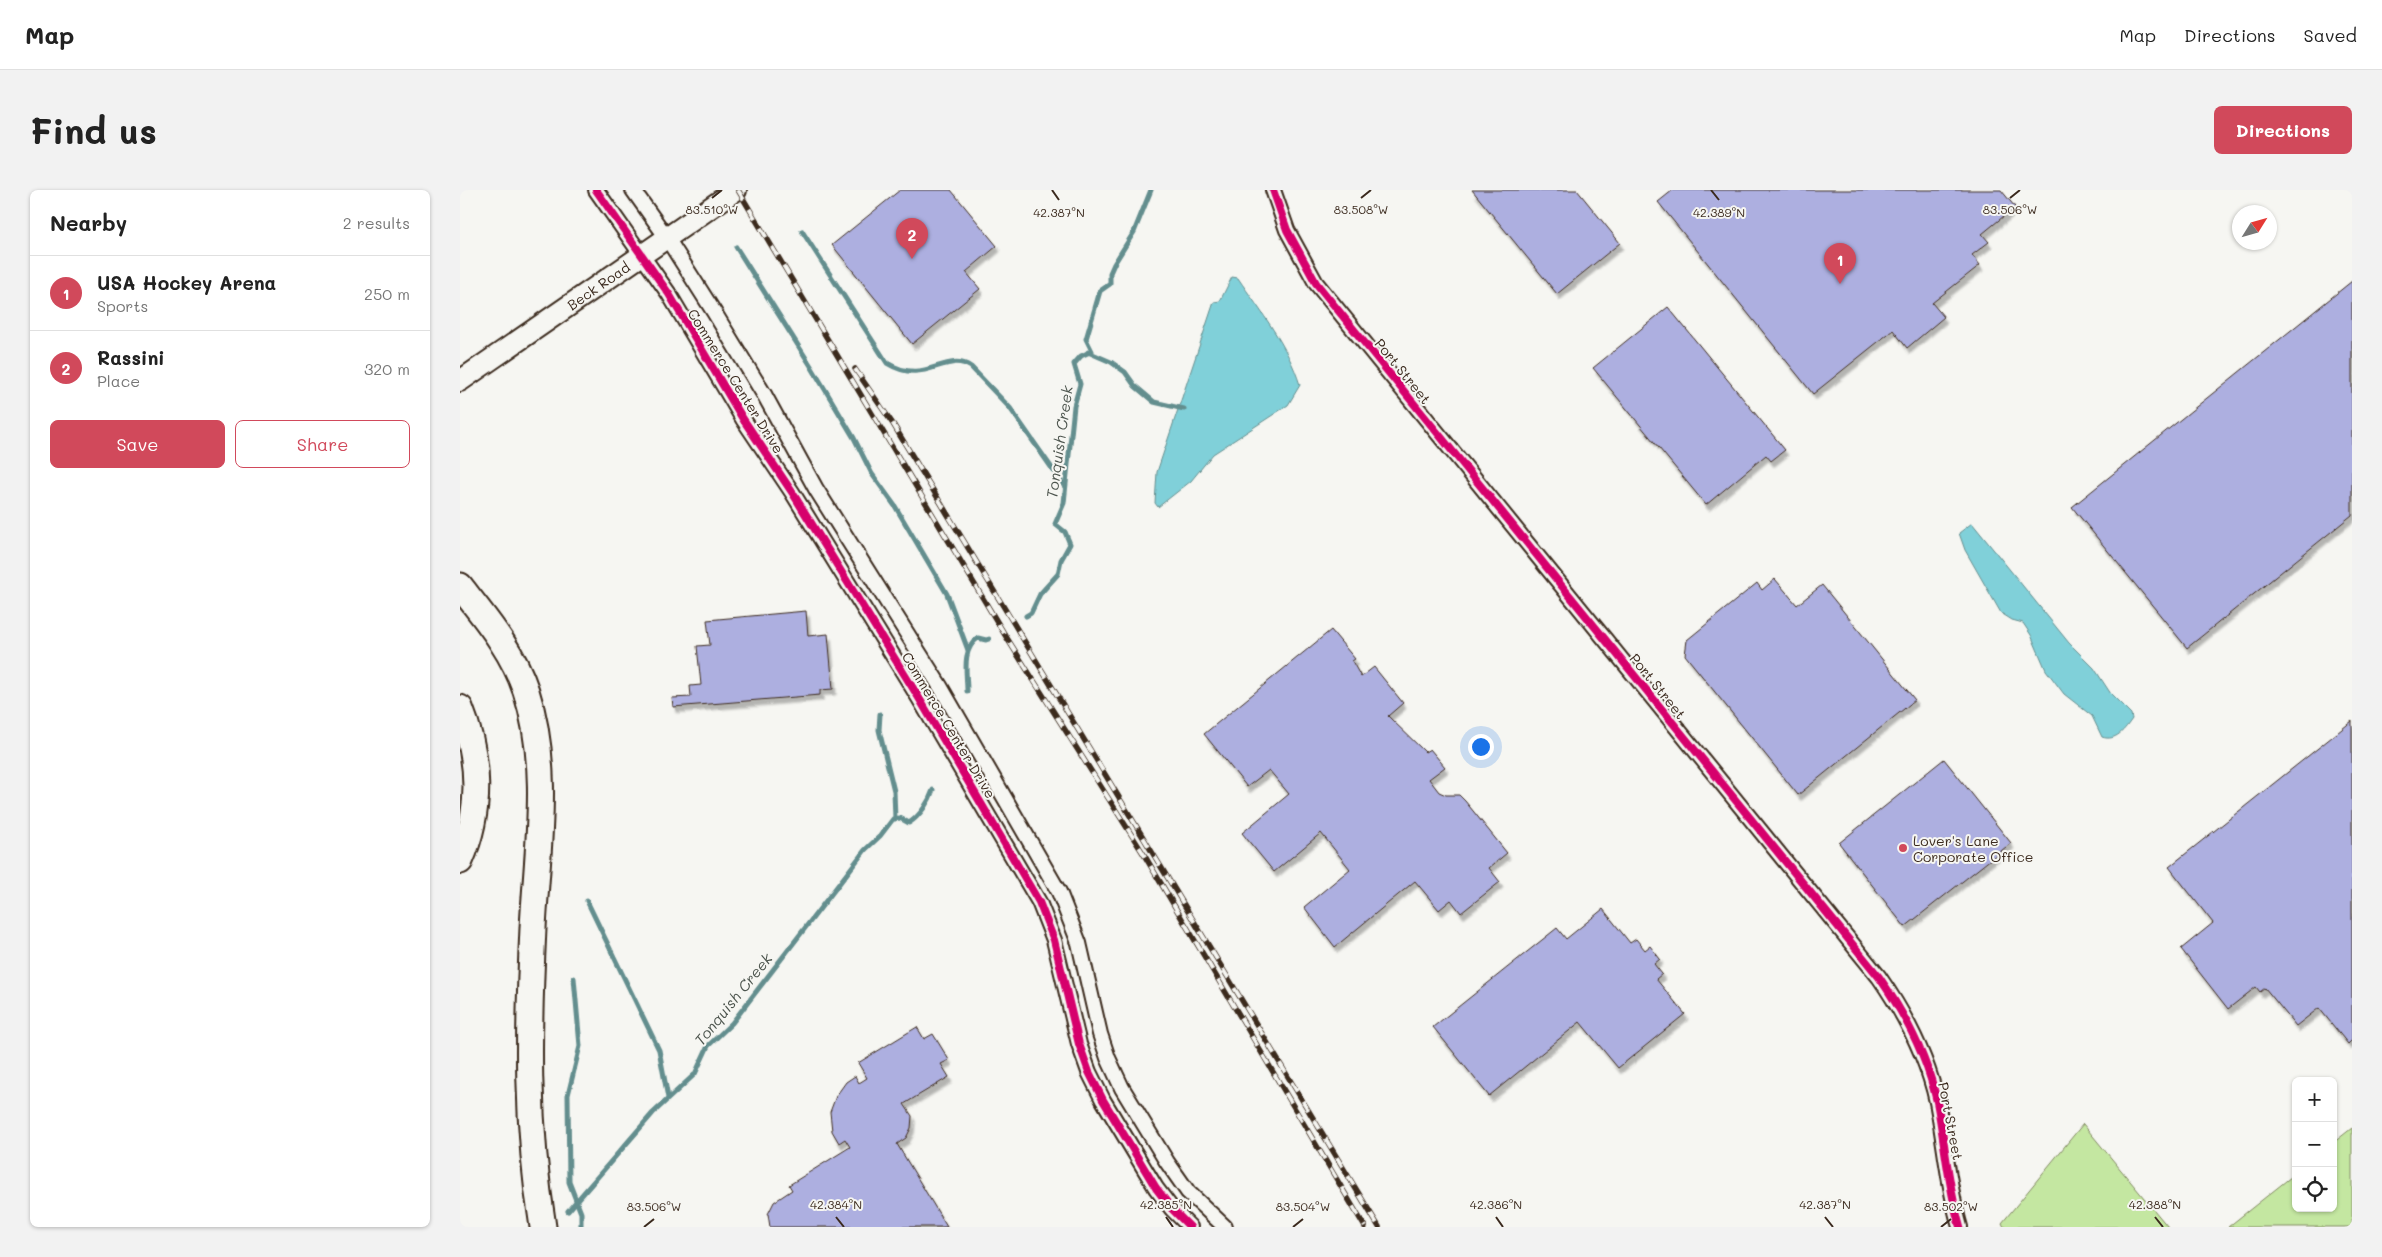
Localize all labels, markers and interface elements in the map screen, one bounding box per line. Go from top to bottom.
text: Map [25,19,74,50]
text: Map [2119,23,2156,47]
text: Directions [2184,23,2276,47]
text: Saved [2304,23,2357,47]
button: Directions [2214,106,2352,154]
text: Find us [30,107,157,153]
text: 83.510°W [686,201,738,217]
text: 83.508°W [1334,201,1388,217]
text: 83.506°W [1983,201,2037,217]
text: 42.387°N [1033,204,1085,220]
text: 42.389°N [1693,204,1745,220]
north arrow [2232,205,2277,250]
text: Nearby [50,209,127,236]
text: 2 results [343,212,410,233]
pin: 2 [896,218,928,259]
pin: 1 [1824,243,1856,284]
street label: Beck Road [563,257,633,314]
text: USA Hockey Arena [97,270,276,295]
text: 1 [62,283,70,304]
text: 250 m [364,283,410,304]
text: Sports [97,295,148,316]
street label: Commerce Center Drive [684,305,788,457]
street label: Port Street [1371,334,1435,408]
text: Rassini [97,345,165,370]
text: 2 [62,358,70,379]
text: 320 m [364,358,410,379]
text: Place [97,370,140,391]
water label: Tonquish Creek [1041,383,1077,499]
button: Save [50,420,225,468]
button: Share [235,420,410,468]
street label: Commerce Center Drive [898,648,1000,802]
street label: Port Street [1626,649,1690,723]
your location [1468,734,1494,760]
place label: Lover's Lane Corporate Office [1913,831,2033,866]
marker: Lover's Lane Corporate Office [1897,842,1909,854]
water label: Tonquish Creek [690,948,777,1049]
map controls [2292,1077,2337,1212]
button: + [2292,1077,2337,1122]
street label: Port Street [1934,1080,1968,1162]
button: − [2292,1122,2337,1167]
button: locate [2292,1167,2337,1212]
text: 42.384°N [810,1196,862,1212]
text: 42.385°N [1140,1196,1192,1212]
text: 42.386°N [1470,1196,1522,1212]
text: 42.387°N [1799,1196,1851,1212]
text: 42.388°N [2129,1196,2181,1212]
text: 83.506°W [627,1198,681,1214]
text: 83.504°W [1276,1198,1330,1214]
text: 83.502°W [1924,1198,1978,1214]

